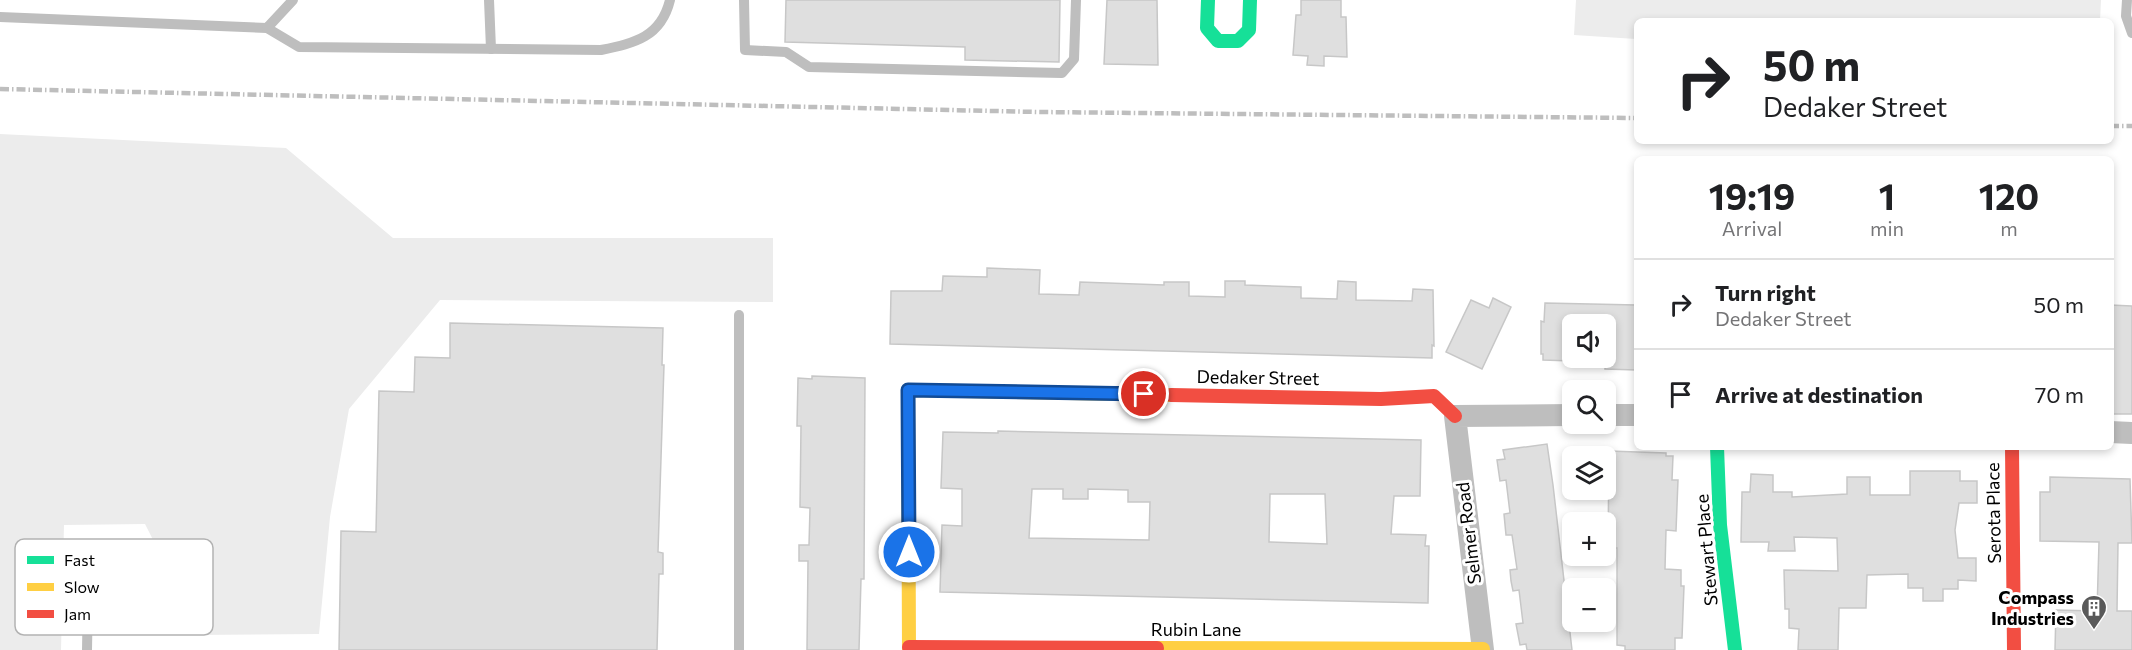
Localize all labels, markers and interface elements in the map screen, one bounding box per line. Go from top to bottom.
text: 50 m [1763,38,1860,90]
icon: right [1664,42,1742,120]
text: Dedaker Street [1763,90,1947,123]
text: 19:19 [1709,173,1795,217]
text: 1 [1879,173,1895,217]
text: 120 [1979,173,2039,217]
text: Arrival [1722,216,1782,240]
text: min [1870,216,1904,240]
text: m [2000,216,2018,240]
text: Turn right [1715,279,1816,306]
icon: right [1664,288,1697,321]
text: 50 m [2034,291,2084,318]
text: Dedaker Street [1715,306,1852,330]
map controls [1562,314,1616,632]
button: sound [1562,314,1616,368]
street label: Dedaker Street [1196,365,1320,389]
pin [1118,368,1169,419]
icon: arrive [1127,377,1160,410]
icon: arrive [1664,378,1697,411]
button: search [1562,380,1616,434]
text: Arrive at destination [1715,381,1923,408]
text: 70 m [2035,381,2084,408]
button: layers [1562,446,1616,500]
street label: Serota Place [1981,462,2005,564]
street label: Selmer Road [1451,481,1485,585]
street label: Stewart Place [1690,493,1722,607]
button: + [1562,512,1616,566]
position arrow [877,520,941,584]
legend [15,539,213,635]
text: Fast [64,550,95,569]
text: Slow [64,577,100,596]
button: − [1562,578,1616,632]
place label: Compass Industries [1991,586,2074,629]
building icon: Compass Industries [2079,593,2109,631]
text: Jam [64,604,91,623]
street label: Rubin Lane [1151,618,1241,640]

